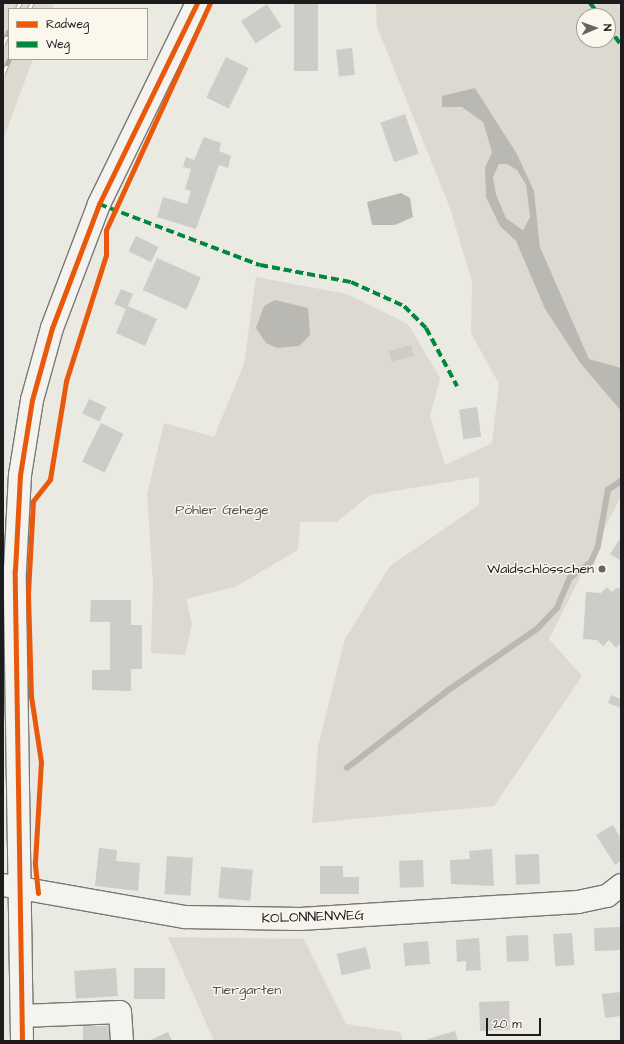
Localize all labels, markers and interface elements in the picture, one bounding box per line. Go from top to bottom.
legend [8,8,148,60]
north arrow [576,8,616,48]
text: Radweg [46,16,89,33]
text: N [600,24,615,31]
text: Weg [46,36,70,53]
park label: Pöhler Gehege [175,502,269,518]
place label: Waldschlösschen [487,561,594,577]
marker: Waldschlösschen [597,564,607,574]
street label: KOLONNENWEG [261,907,365,927]
park label: Tiergarten [213,982,281,998]
scale bar [488,1010,543,1036]
text: 20 m [493,1016,522,1033]

